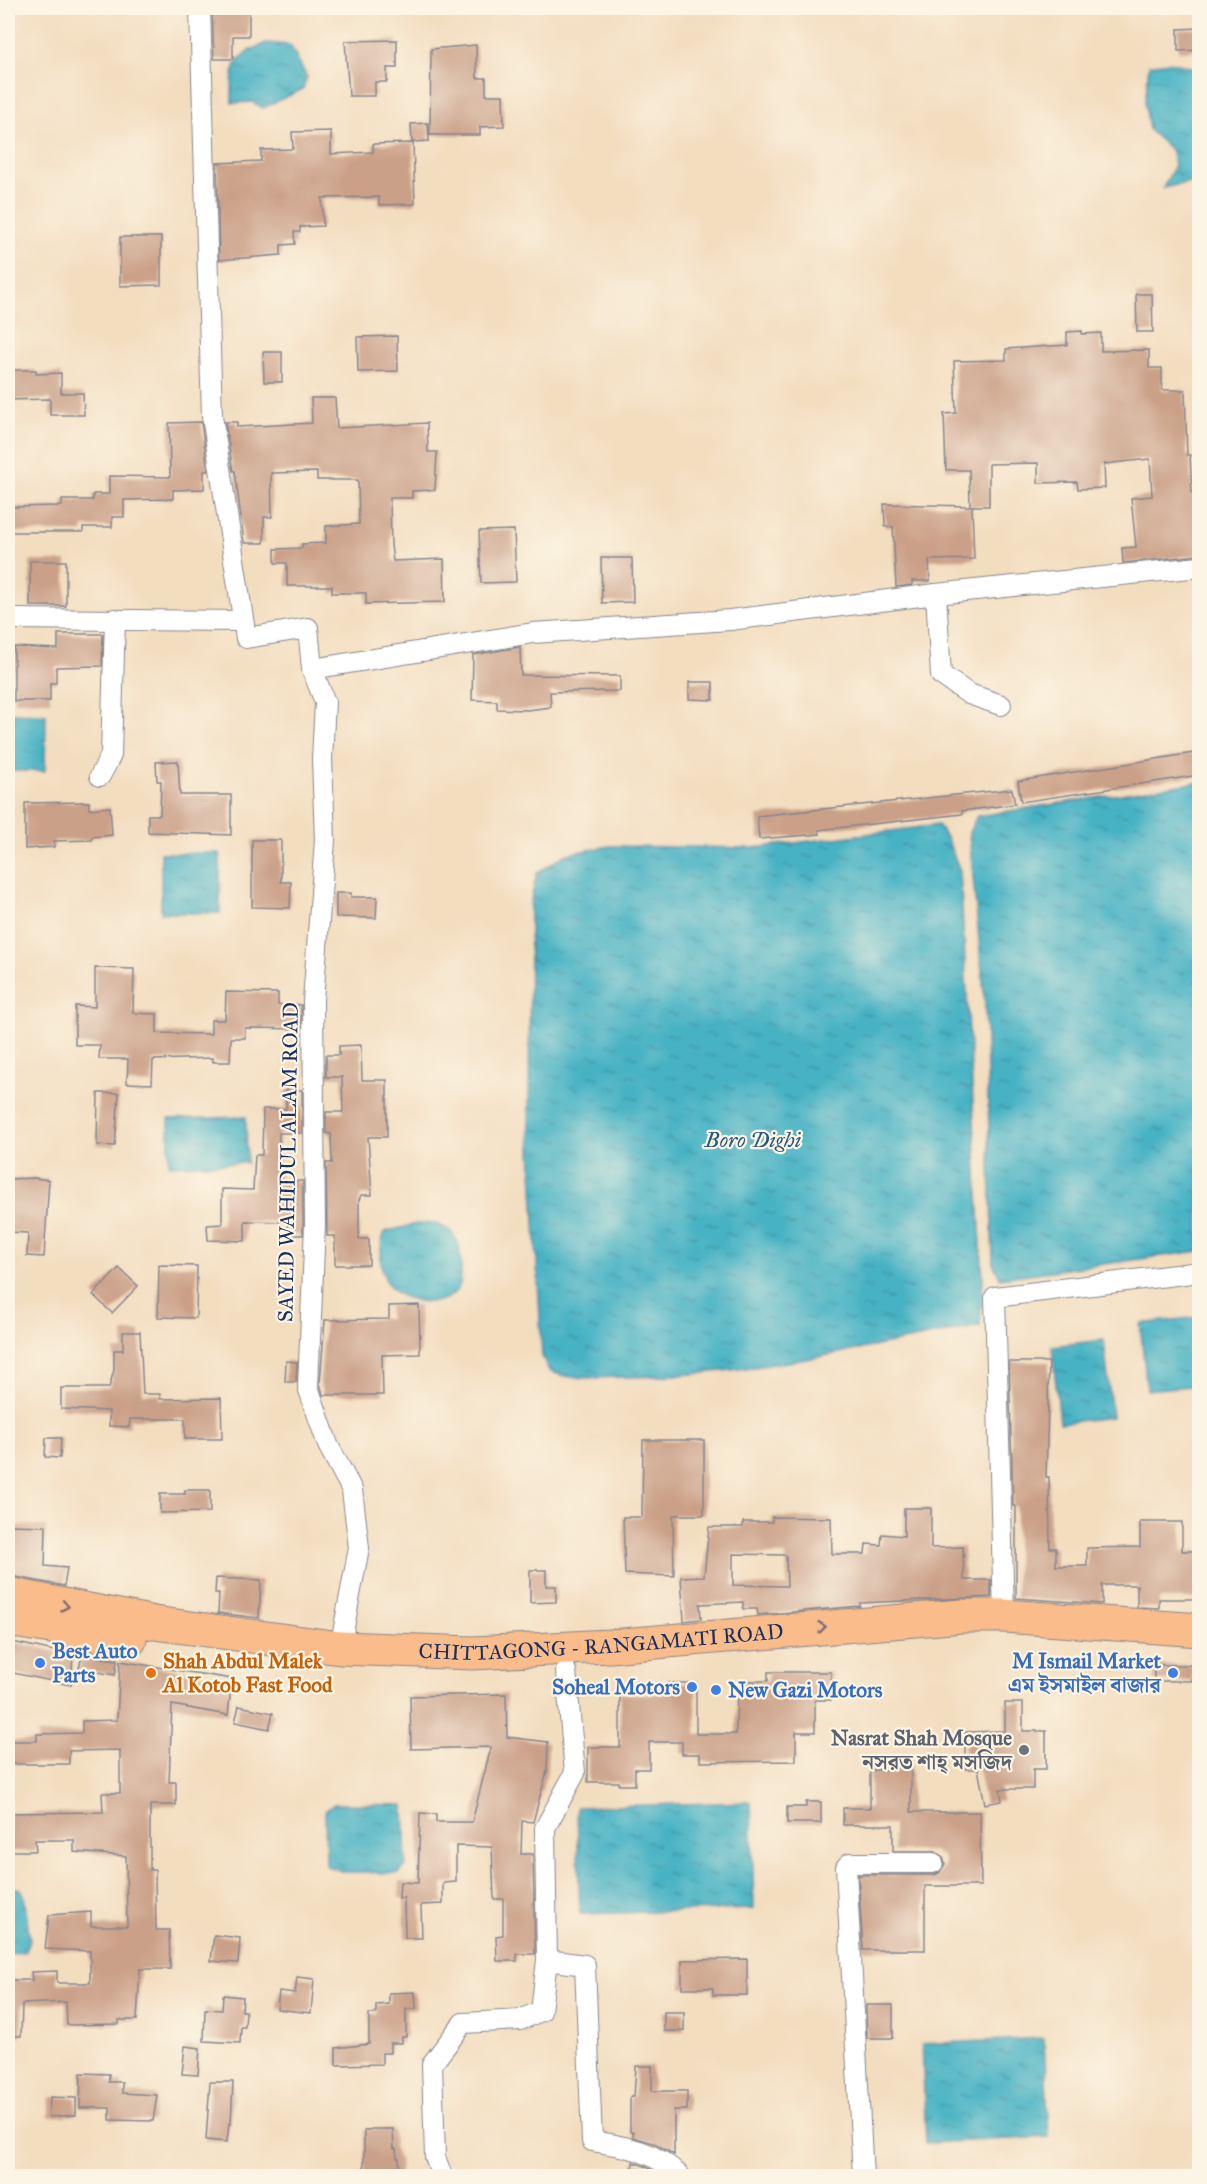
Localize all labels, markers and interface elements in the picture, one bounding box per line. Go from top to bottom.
street label: SAYED WAHIDUL ALAM ROAD [272,1002,304,1322]
water label: Boro Dighi [704,1126,802,1153]
one-way arrow [60,1599,70,1611]
street label: CHITTAGONG - RANGAMATI ROAD [418,1618,784,1666]
one-way arrow [818,1621,827,1634]
place label: Best Auto Parts [52,1638,138,1688]
place label: Shah Abdul Malek Al Kotob Fast Food [161,1648,333,1698]
place label: M Ismail Market এম ইসমাইল বাজার [1008,1648,1163,1698]
marker: Best Auto Parts [33,1656,47,1670]
marker: Shah Abdul Malek Al Kotob Fast Food [144,1666,158,1680]
marker: M Ismail Market এম ইসমাইল বাজার [1166,1666,1180,1680]
place label: Soheal Motors [552,1674,680,1700]
place label: New Gazi Motors [728,1677,883,1703]
marker: Soheal Motors [685,1680,699,1694]
marker: New Gazi Motors [709,1683,723,1697]
place label: Nasrat Shah Mosque নসরত শাহ্‌ মসজিদ [831,1725,1013,1775]
marker: Nasrat Shah Mosque নসরত শাহ্‌ মসজিদ [1017,1743,1031,1757]

